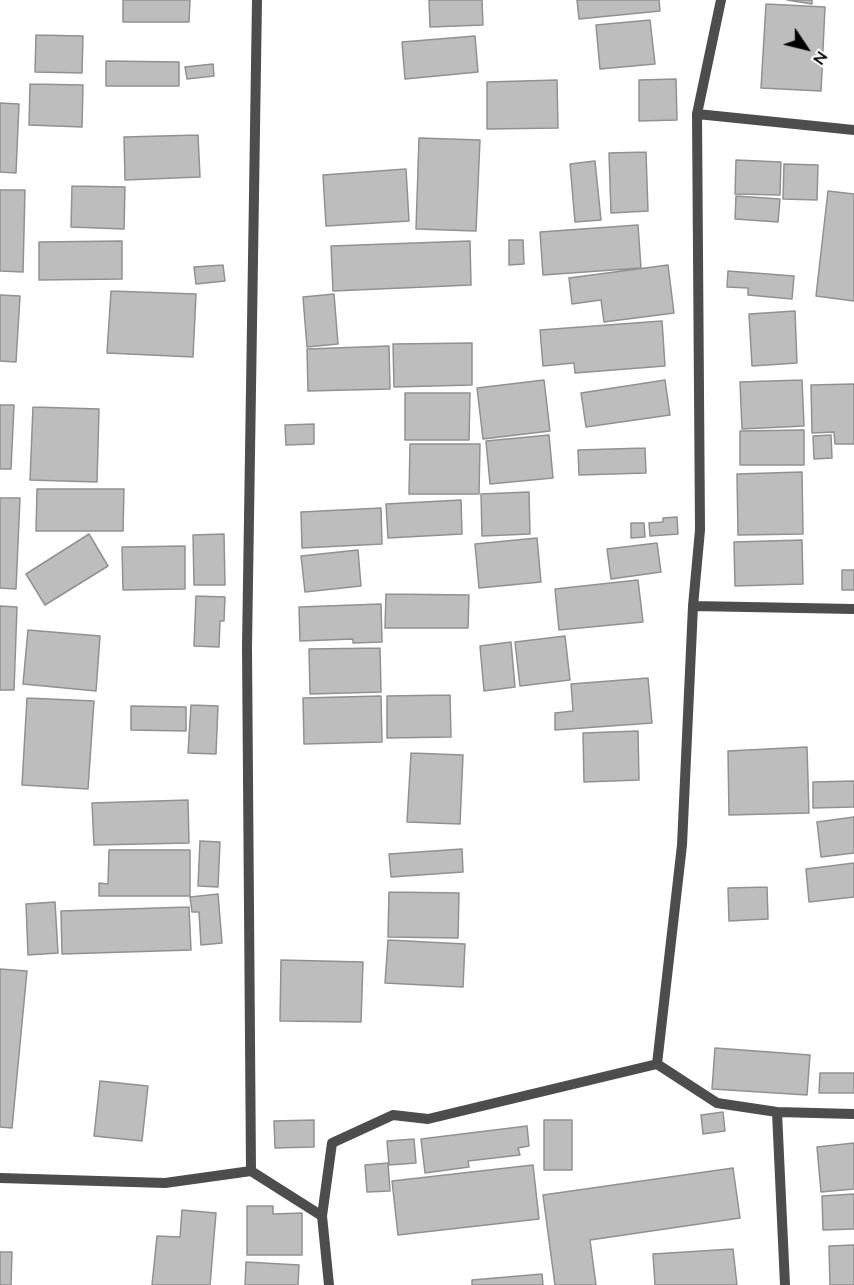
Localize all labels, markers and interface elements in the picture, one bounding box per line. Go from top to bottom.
north arrow [776,18,836,78]
text: N [809,48,832,69]

